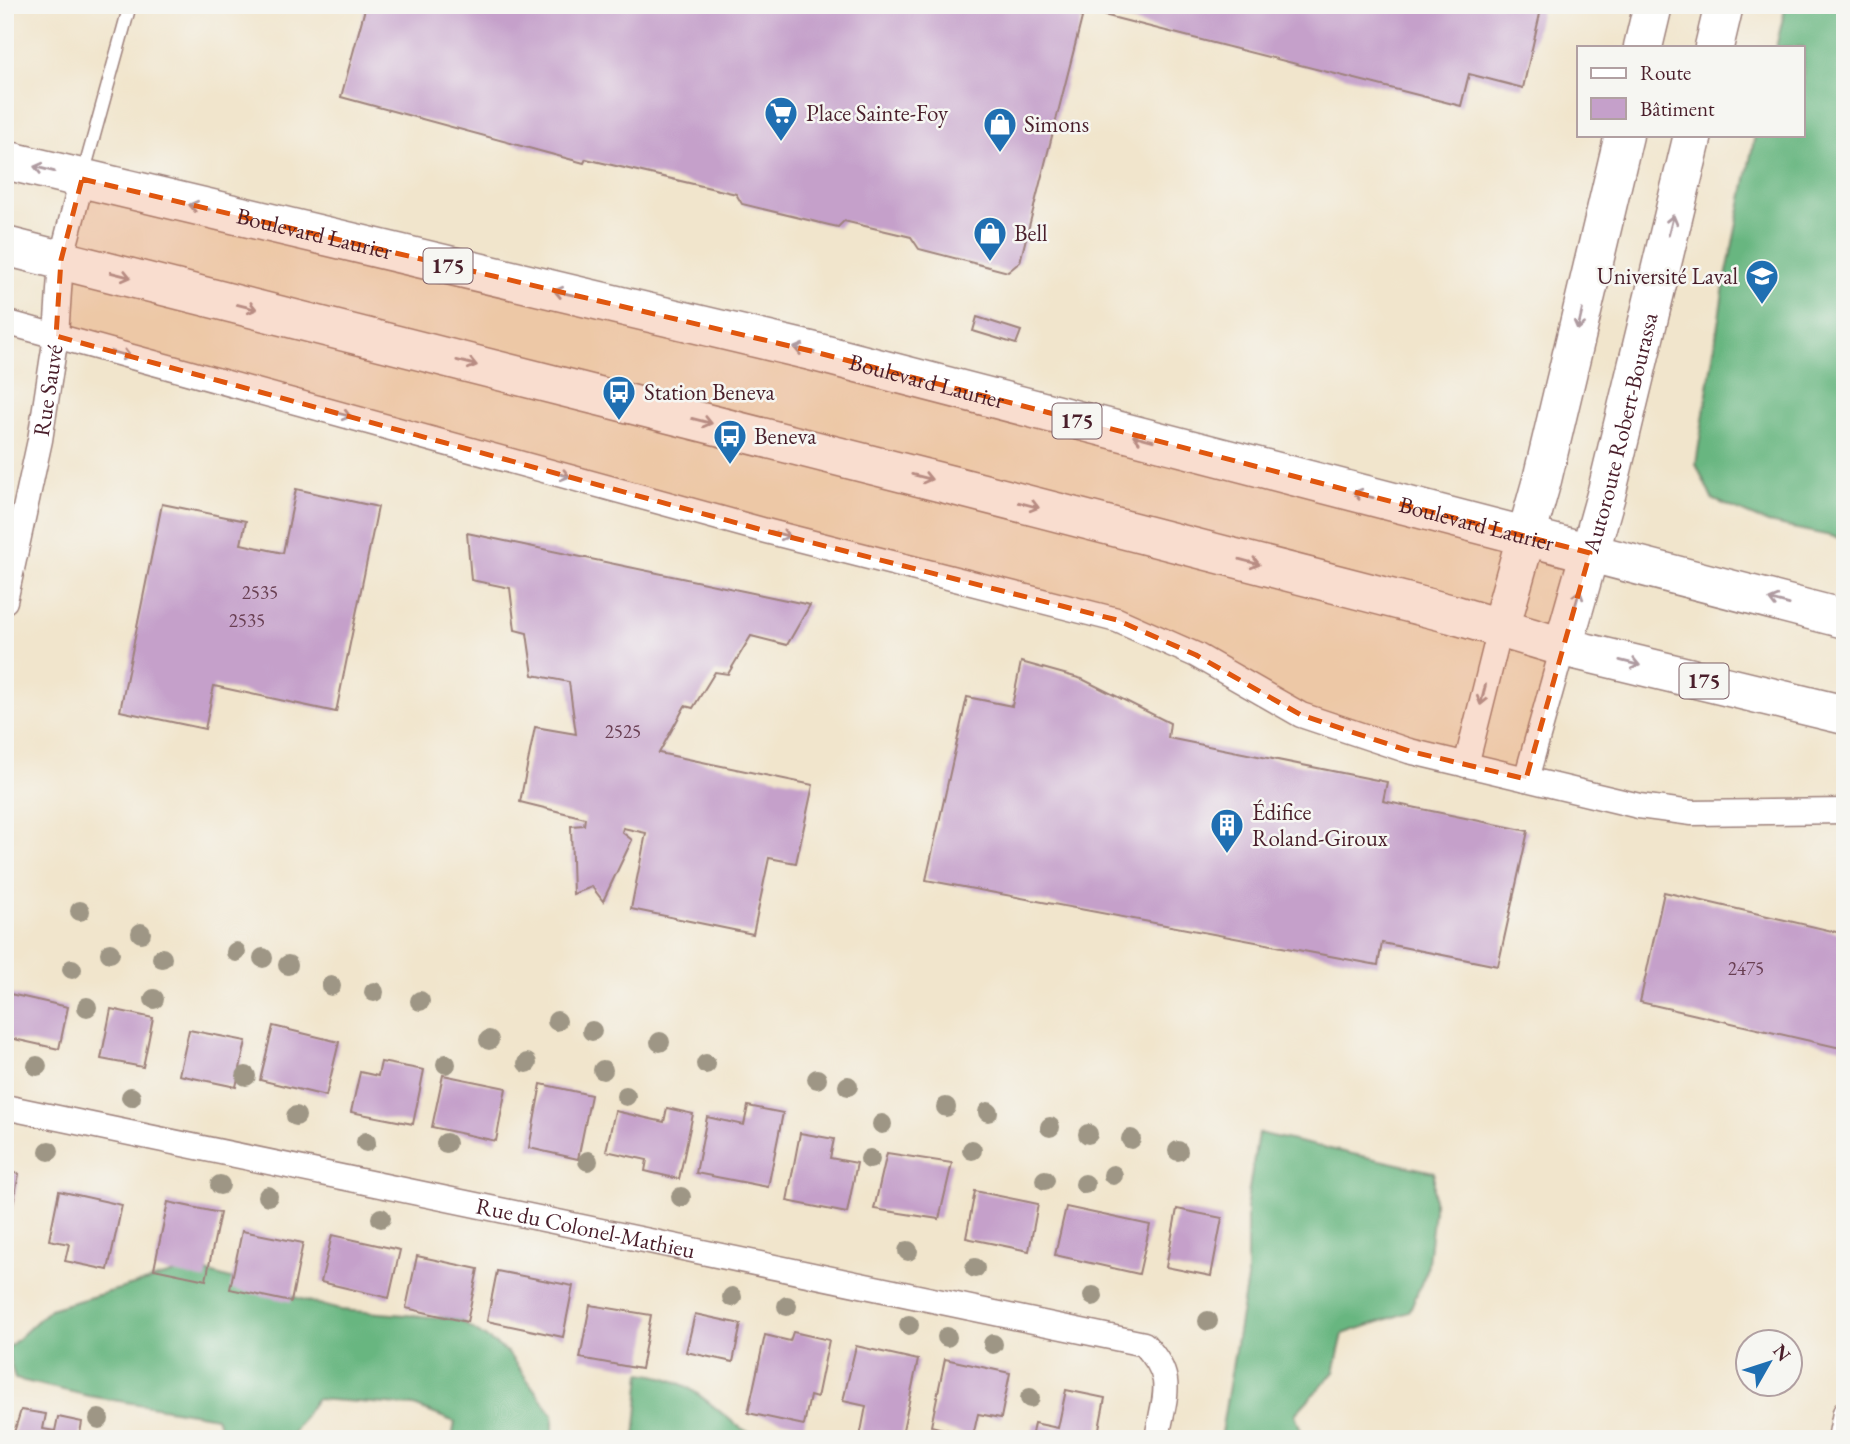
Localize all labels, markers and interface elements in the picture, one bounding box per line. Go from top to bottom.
legend [1577,46,1804,136]
text: Route [1640,59,1691,86]
supermarket icon: Place Sainte-Foy [762,94,800,143]
text: Bâtiment [1640,95,1715,122]
place label: Place Sainte-Foy [806,98,949,128]
shop icon: Simons [981,105,1019,154]
place label: Simons [1024,109,1089,139]
one-way arrow [33,162,56,175]
one-way arrow [188,200,211,213]
street label: Boulevard Laurier [234,200,396,266]
shop icon: Bell [971,214,1009,263]
one-way arrow [1665,214,1678,237]
place label: Bell [1014,218,1048,248]
road number: 175 [424,248,472,284]
school or university icon: Université Laval [1743,257,1781,306]
place label: Université Laval [1597,261,1738,291]
one-way arrow [109,269,132,282]
one-way arrow [553,286,576,299]
one-way arrow [235,301,257,314]
one-way arrow [1573,308,1586,331]
street label: Autoroute Robert-Bourassa [1575,309,1665,557]
street label: Rue Sauvé [26,342,70,438]
one-way arrow [793,343,816,356]
street label: Boulevard Laurier [846,347,1008,416]
one-way arrow [110,349,132,362]
one-way arrow [455,356,478,370]
bus stop icon: Station Beneva [600,373,638,422]
place label: Station Beneva [644,377,775,407]
road number: 175 [1052,404,1102,438]
one-way arrow [330,409,352,422]
one-way arrow [690,415,713,428]
bus stop icon: Beneva [711,417,749,466]
place label: Beneva [754,421,817,451]
one-way arrow [1132,431,1155,444]
one-way arrow [549,469,571,482]
one-way arrow [910,471,933,484]
one-way arrow [1352,488,1375,501]
street label: Boulevard Laurier [1396,489,1558,558]
one-way arrow [1018,499,1040,512]
one-way arrow [768,528,791,541]
one-way arrow [1238,556,1260,569]
house number: 2535 [242,580,278,605]
one-way arrow [1571,589,1584,611]
one-way arrow [1768,595,1791,608]
house number: 2535 [229,608,265,633]
one-way arrow [1618,657,1641,670]
road number: 175 [1680,664,1728,698]
one-way arrow [1476,683,1489,706]
house number: 2525 [605,719,641,744]
place label: Édifice Roland-Giroux [1252,797,1388,853]
building icon: Édifice Roland-Giroux [1208,806,1246,855]
house number: 2475 [1728,956,1764,981]
street label: Rue du Colonel-Mathieu [473,1190,698,1265]
north arrow [1734,1328,1804,1398]
text: N [1767,1339,1797,1367]

